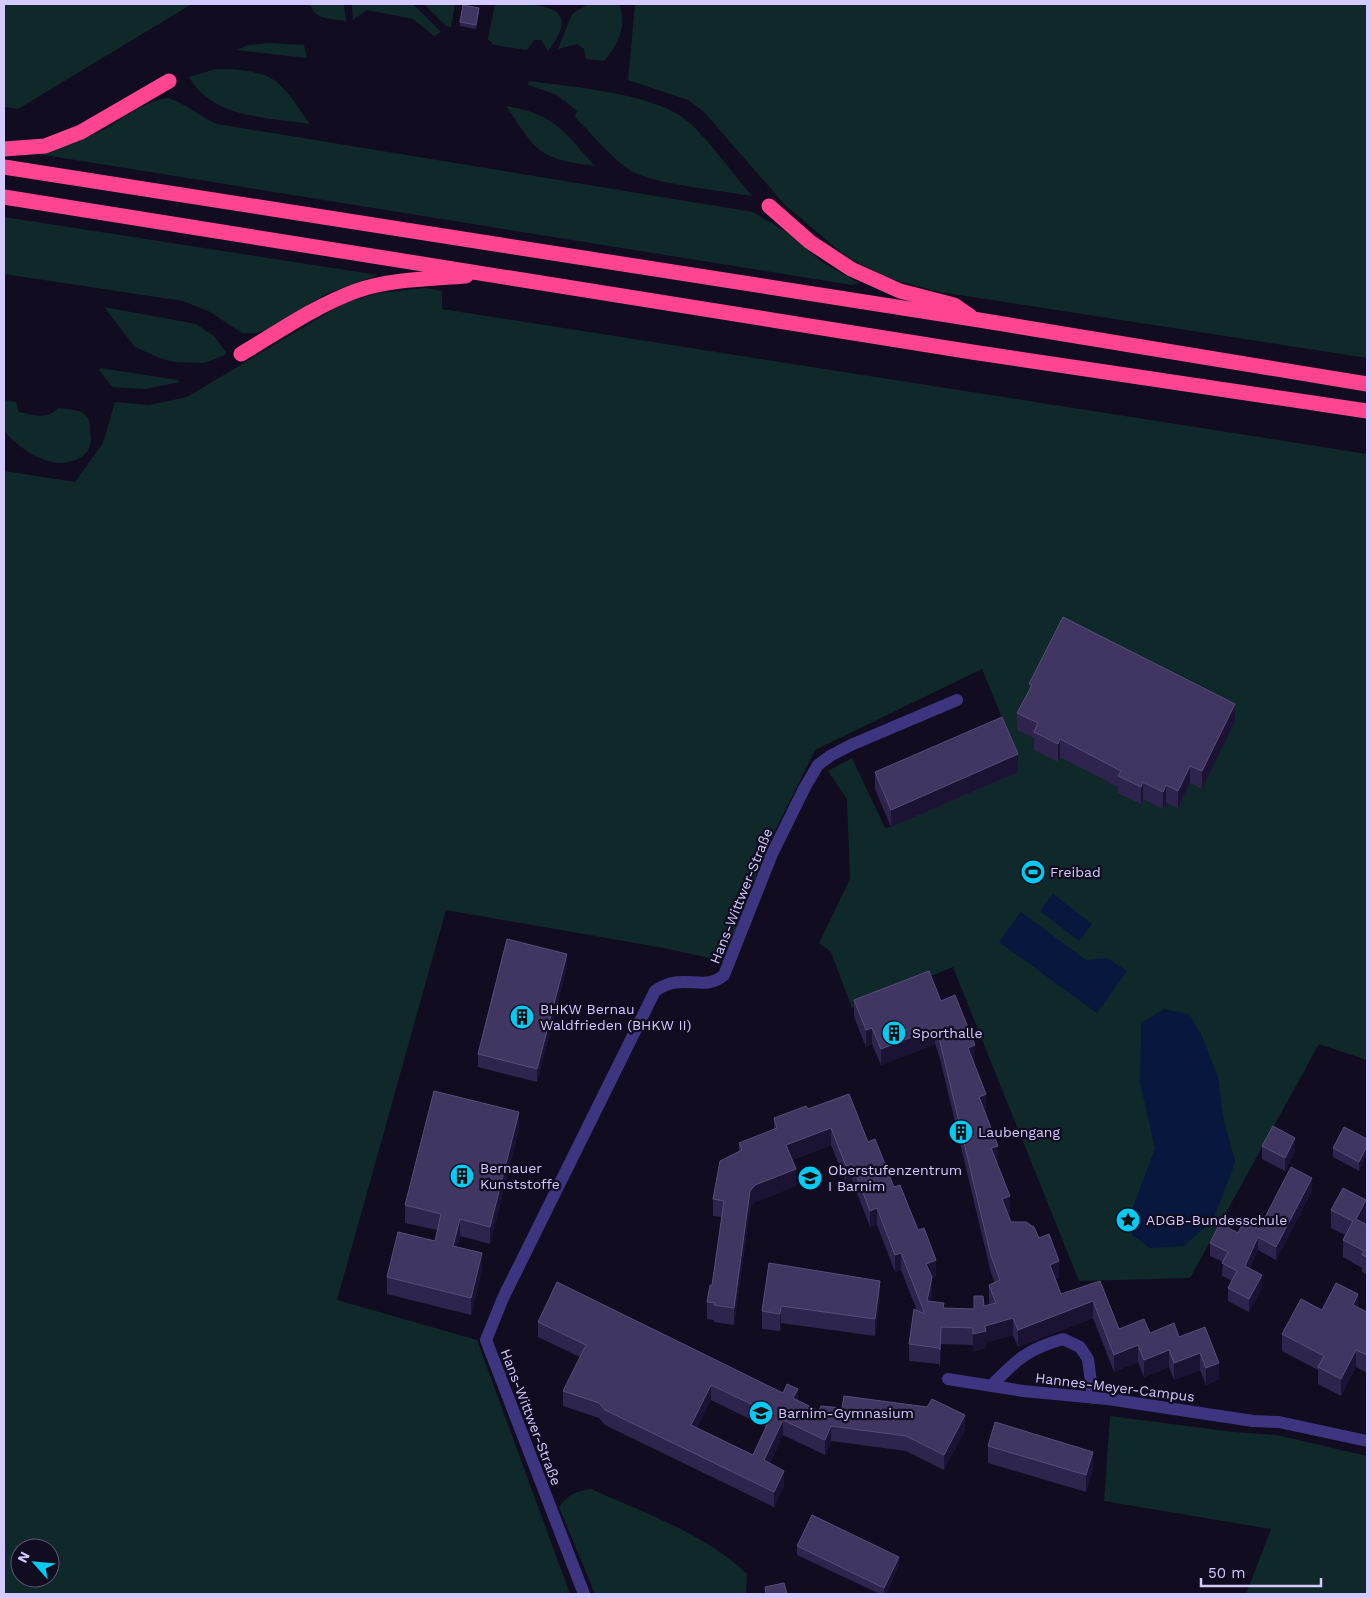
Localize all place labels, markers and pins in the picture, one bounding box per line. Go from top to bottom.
sports icon: Freibad [1020,859,1046,885]
place label: Freibad [1050,864,1101,880]
place label: BHKW Bernau Waldfrieden (BHKW II) [540,1001,692,1033]
building icon: BHKW Bernau Waldfrieden (BHKW II) [509,1004,535,1030]
building icon: Sporthalle [881,1020,907,1046]
place label: Sporthalle [912,1025,982,1041]
building icon: Laubengang [948,1119,974,1145]
place label: Laubengang [978,1124,1060,1140]
place label: Bernauer Kunststoffe [480,1160,560,1192]
place label: Oberstufenzentrum I Barnim [828,1162,962,1194]
building icon: Bernauer Kunststoffe [449,1163,475,1189]
school or university icon: Oberstufenzentrum I Barnim [797,1165,823,1191]
place icon: ADGB-Bundesschule [1115,1207,1141,1233]
place label: ADGB-Bundesschule [1146,1212,1287,1228]
school or university icon: Barnim-Gymnasium [748,1400,774,1426]
place label: Barnim-Gymnasium [778,1405,914,1421]

